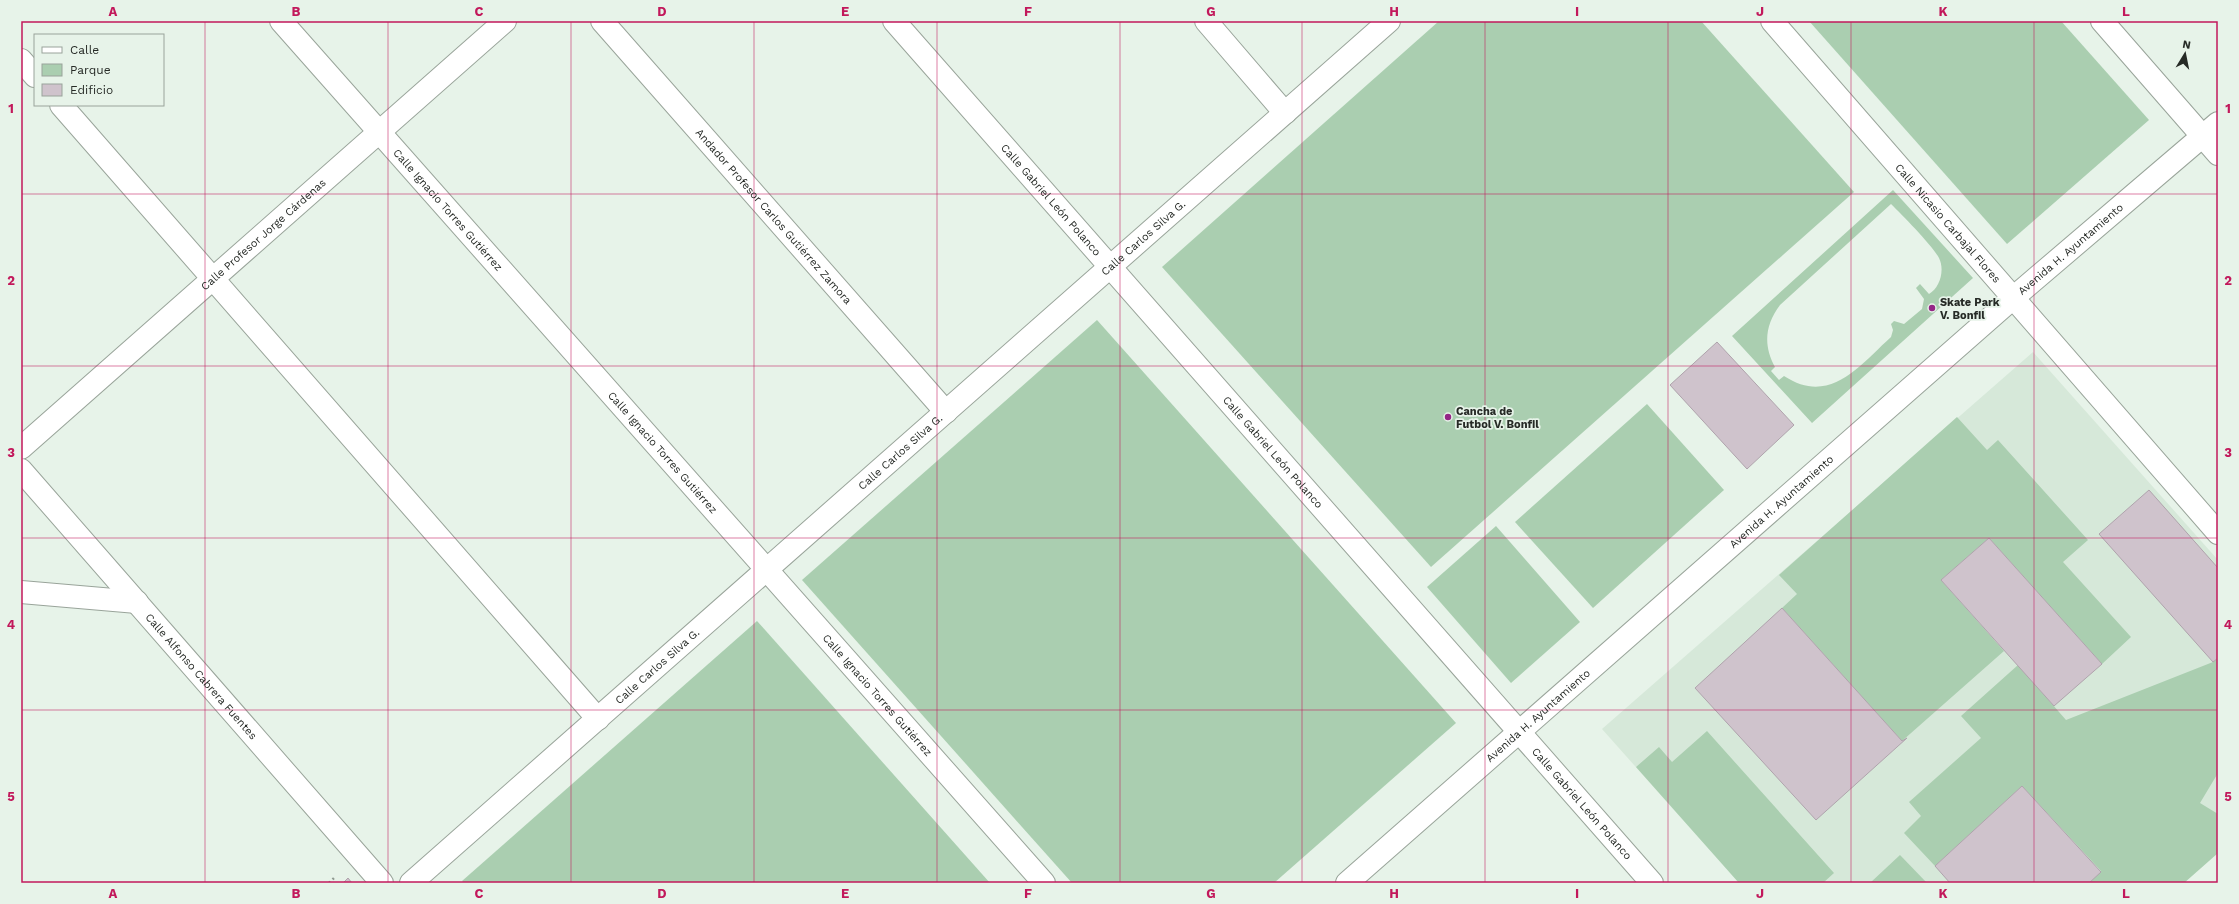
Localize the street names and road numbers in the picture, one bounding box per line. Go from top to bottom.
street label: Andador Profesor Carlos Gutiérrez Zamora [693,126,854,307]
street label: Calle Gabriel León Polanco [998,141,1103,259]
street label: Calle Ignacio Torres Gutiérrez [390,146,505,274]
street label: Calle Nicasio Carbajal Flores [1892,161,2003,286]
street label: Calle Profesor Jorge Cárdenas [198,176,329,293]
street label: Calle Carlos Silva G. [1099,197,1188,279]
street label: Avenida H. Ayuntamiento [2016,201,2126,298]
street label: Calle Ignacio Torres Gutiérrez [605,389,720,516]
street label: Calle Gabriel León Polanco [1220,394,1325,511]
street label: Calle Carlos Silva G. [856,412,945,493]
street label: Avenida H. Ayuntamiento [1727,453,1836,551]
street label: Calle Alfonso Cabrera Fuentes [142,611,260,742]
street label: Calle Carlos Silva G. [613,626,702,707]
street label: Calle Ignacio Torres Gutiérrez [820,632,935,759]
street label: Avenida H. Ayuntamiento [1483,667,1593,765]
street label: Calle Gabriel León Polanco [1529,745,1634,862]

